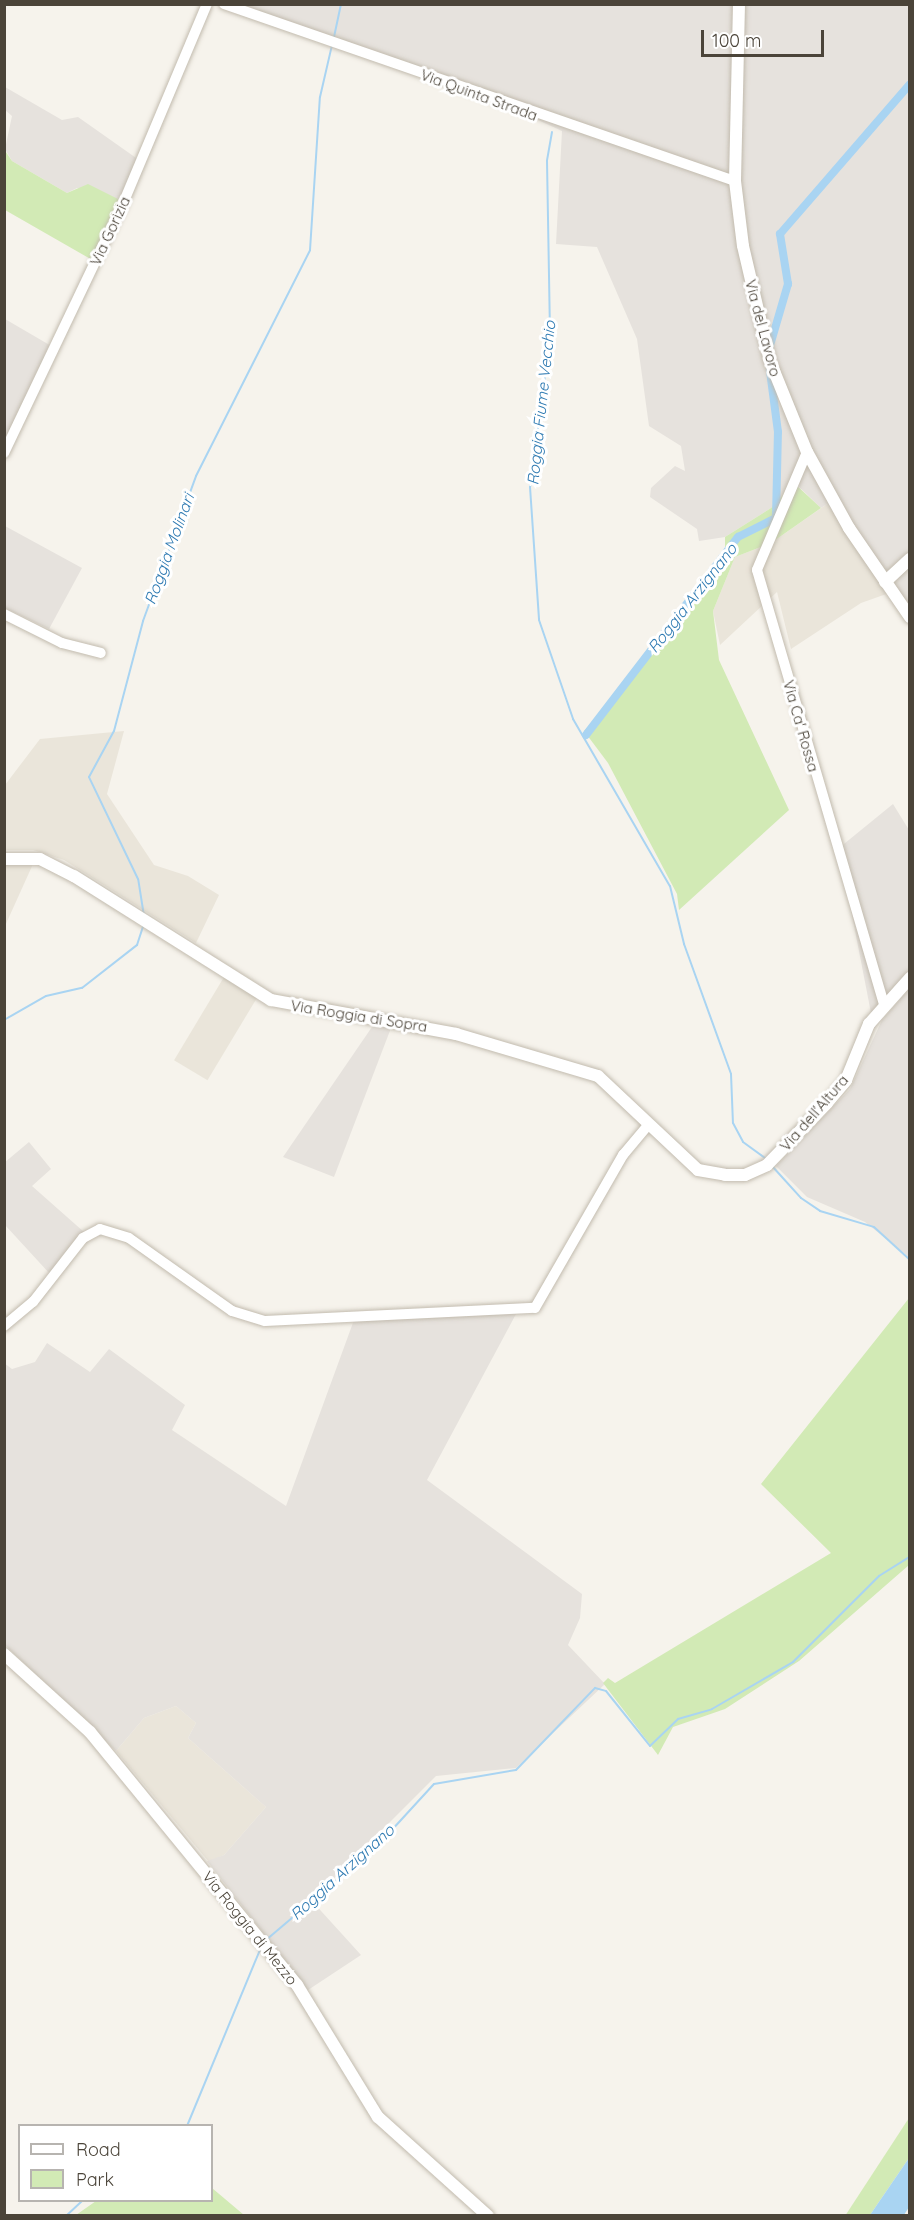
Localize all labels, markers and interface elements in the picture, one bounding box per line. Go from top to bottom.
scale bar [704,18,827,56]
text: 100 m [712,29,761,52]
street label: Via Quinta Strada [418,65,540,125]
street label: Via Gorizia [86,194,134,268]
street label: Via del Lavoro [741,277,785,379]
water label: Roggia Fiume Vecchio [523,320,559,486]
water label: Roggia Molinari [140,491,198,607]
water label: Roggia Arzignano [643,540,741,656]
street label: Via Ca' Rossa [779,678,823,774]
street label: Via Roggia di Sopra [289,996,429,1036]
street label: Via dell'Altura [776,1071,852,1155]
water label: Roggia Arzignano [286,1820,398,1924]
street label: Via Roggia di Mezzo [199,1868,301,1988]
legend [18,2124,213,2202]
text: Road [76,2138,121,2161]
text: Park [76,2168,114,2191]

